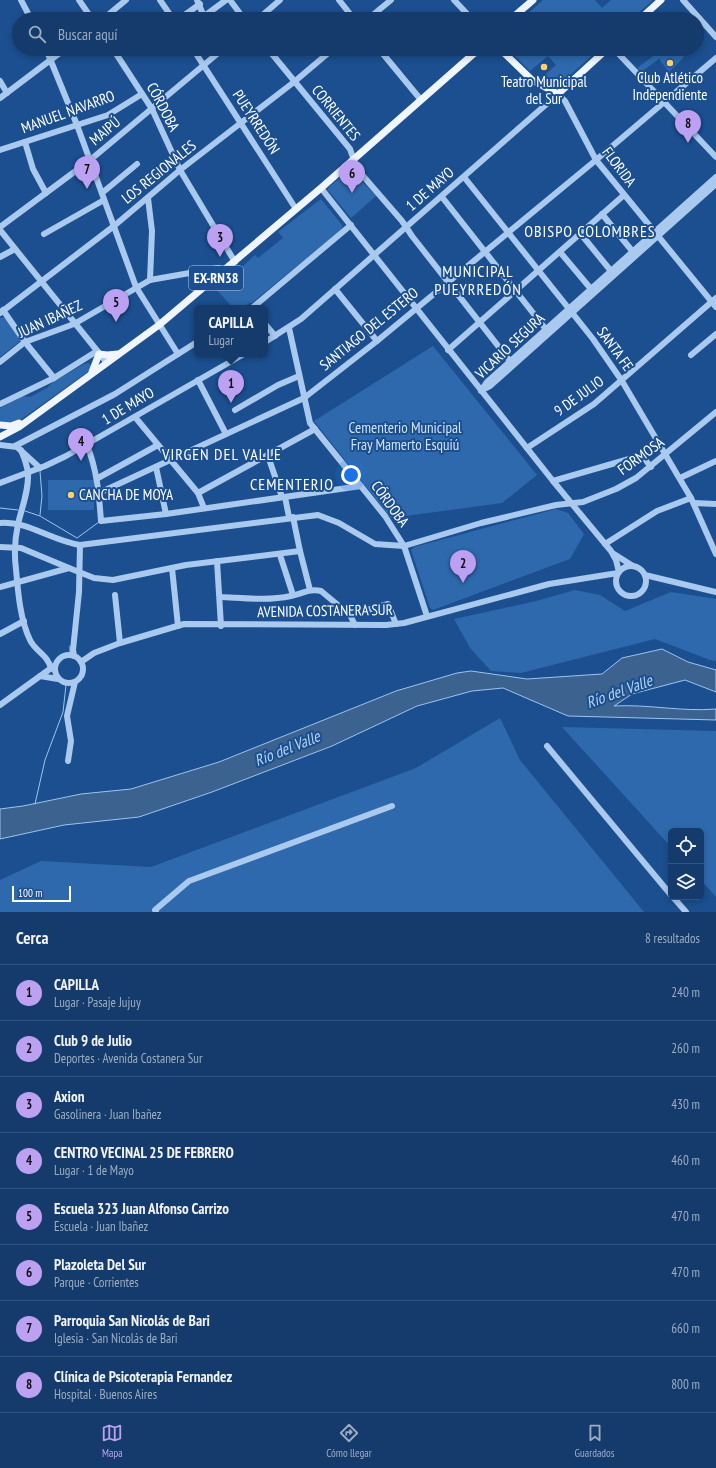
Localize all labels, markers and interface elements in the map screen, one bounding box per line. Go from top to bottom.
search box [12,12,704,56]
icon: search [26,23,48,45]
text: Buscar aquí [58,25,118,44]
marker: Club Atlético Independiente [665,58,675,68]
marker: Teatro Municipal del Sur [539,62,549,72]
place label: Club Atlético Independiente [633,68,707,104]
place label: Teatro Municipal del Sur [501,72,587,108]
street label: CÓRDOBA [143,79,185,135]
street label: CORRIENTES [308,81,365,145]
street label: MANUEL NAVARRO [18,86,117,137]
street label: PUEYRREDÓN [229,86,284,157]
pin: 8 [675,110,701,143]
street label: MAIPÚ [85,112,124,149]
street label: LOS REGIONALES [118,136,200,207]
street label: FLORIDA [598,143,641,191]
pin: 7 [74,156,100,189]
pin: 6 [339,160,365,193]
street label: 1 DE MAYO [402,163,458,215]
district label: OBISPO COLOMBRES [524,221,656,241]
pin: 3 [207,224,233,257]
district label: MUNICIPAL PUEYRREDÓN [434,261,522,299]
road number: EX-RN38 [189,266,243,290]
street label: SANTIAGO DEL ESTERO [315,283,422,374]
pin: 5 [103,289,129,322]
street label: JUAN IBAÑEZ [14,295,85,342]
popup [194,305,268,357]
street label: VICARIO SEGURA [470,308,549,383]
text: CAPILLA [209,313,253,332]
street label: SANTA FE [593,323,638,374]
text: Lugar [209,332,234,349]
pin: 1 [218,370,244,403]
street label: 9 DE JULIO [550,371,607,420]
street label: 1 DE MAYO [98,383,157,429]
park label: Cementerio Municipal Fray Mamerto Esquiú [349,418,462,454]
pin: 4 [68,428,94,461]
street label: FORMOSA [614,432,668,479]
district label: VIRGEN DEL VALLE [161,444,282,464]
your location [341,465,361,485]
district label: CEMENTERIO [250,474,334,494]
street label: CÓRDOBA [367,477,414,531]
place label: CANCHA DE MOYA [79,485,174,504]
marker: CANCHA DE MOYA [66,490,76,500]
pin: 2 [450,550,476,583]
street label: AVENIDA COSTANERA SUR [257,600,393,621]
water label: Río del Valle [583,669,656,712]
water label: Río del Valle [251,725,324,770]
map controls [668,828,704,900]
button: locate [668,828,704,864]
button: layers [668,864,704,900]
scale bar [12,884,71,903]
text: 100 m [18,886,42,900]
text: Cerca [16,927,49,949]
text: 8 resultados [645,930,700,947]
text: CAPILLA [54,975,99,994]
text: 1 [26,984,32,1001]
text: 240 m [671,984,700,1001]
text: Lugar · Pasaje Jujuy [54,994,141,1011]
text: Club 9 de Julio [54,1031,132,1050]
text: 2 [26,1040,32,1057]
text: 260 m [671,1040,700,1057]
text: Deportes · Avenida Costanera Sur [54,1050,203,1067]
text: Axion [54,1087,84,1106]
text: 3 [26,1096,32,1113]
text: 430 m [671,1096,700,1113]
text: Gasolinera · Juan Ibañez [54,1106,162,1123]
text: CENTRO VECINAL 25 DE FEBRERO [54,1143,234,1162]
text: 4 [26,1152,32,1169]
text: 460 m [671,1152,700,1169]
text: Lugar · 1 de Mayo [54,1162,134,1179]
text: Escuela 323 Juan Alfonso Carrizo [54,1199,229,1218]
text: 5 [26,1208,32,1225]
text: 470 m [671,1208,700,1225]
text: Escuela · Juan Ibañez [54,1218,148,1235]
text: Plazoleta Del Sur [54,1255,146,1274]
text: 6 [26,1264,32,1281]
text: 470 m [671,1264,700,1281]
text: Parque · Corrientes [54,1274,139,1291]
text: Parroquia San Nicolás de Bari [54,1311,210,1330]
text: 7 [26,1320,32,1337]
text: 660 m [671,1320,700,1337]
text: Iglesia · San Nicolás de Bari [54,1330,178,1347]
text: Clínica de Psicoterapia Fernandez [54,1367,232,1386]
text: 8 [26,1376,32,1393]
text: 800 m [671,1376,700,1393]
text: Hospital · Buenos Aires [54,1386,157,1403]
tab: Mapa [101,1422,123,1460]
tab: Cómo llegar [326,1422,372,1460]
tab: Guardados [575,1422,615,1460]

